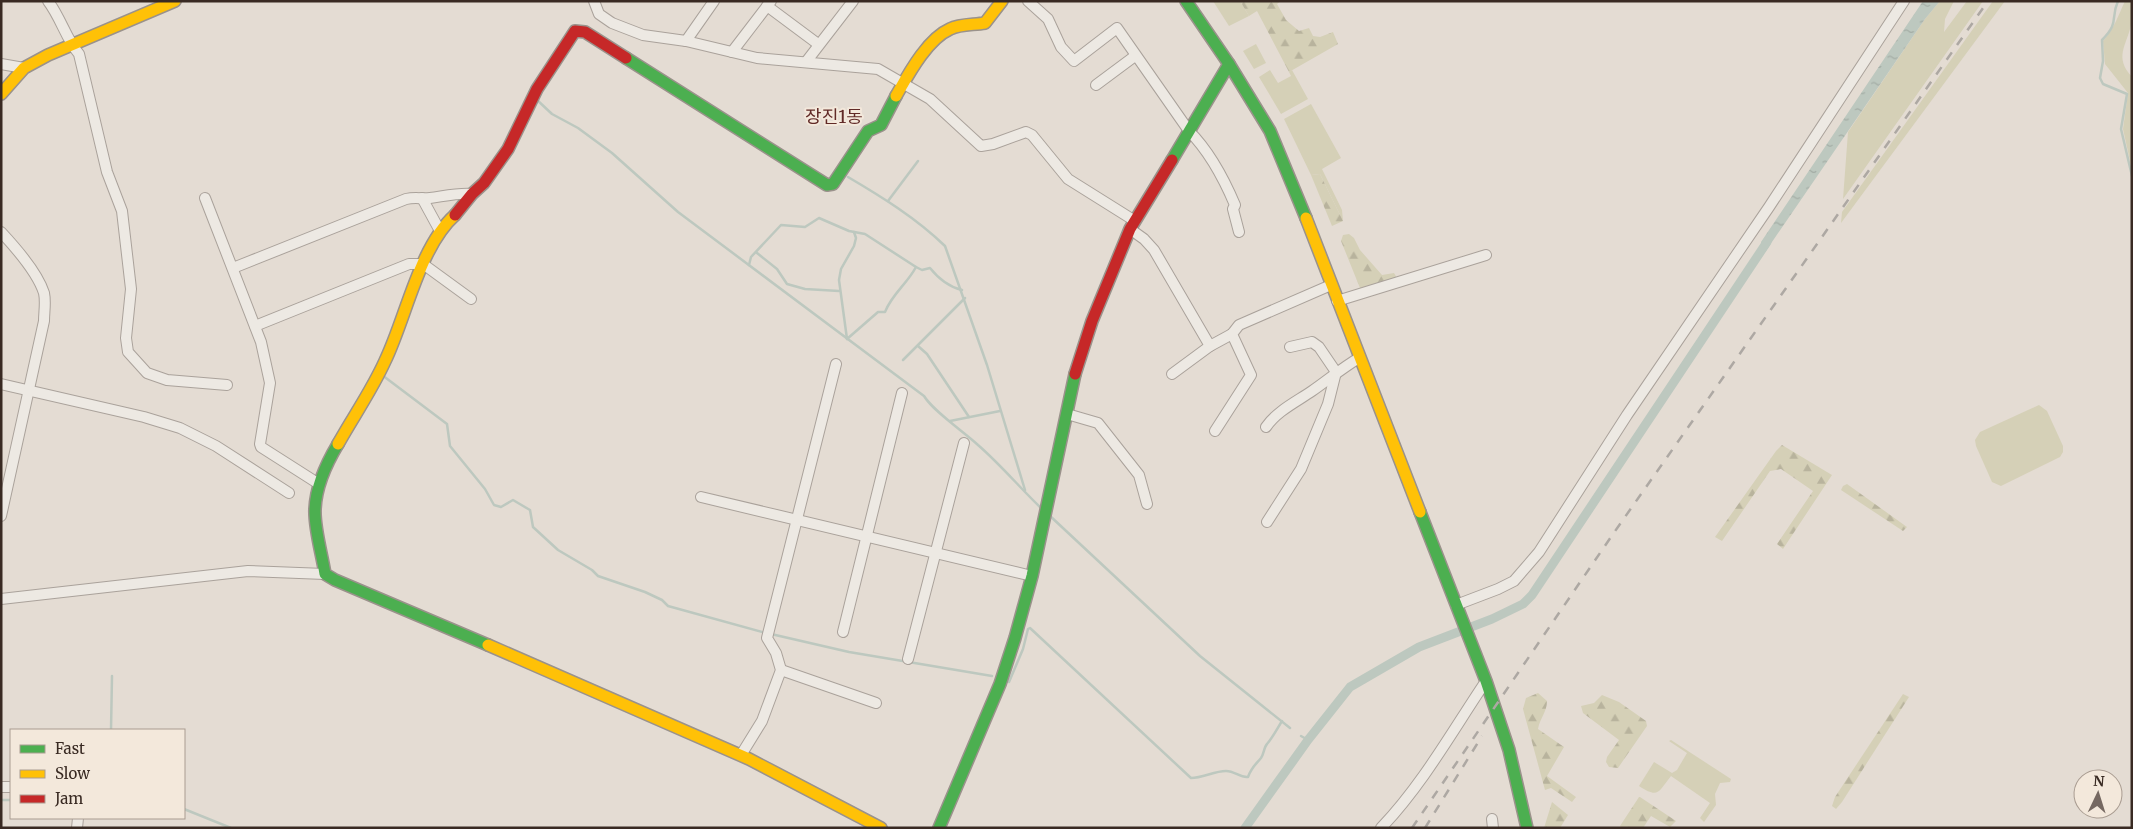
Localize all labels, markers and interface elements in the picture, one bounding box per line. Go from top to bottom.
district label: 장진1동 [805,105,863,128]
legend [10,729,185,819]
text: Fast [55,739,85,758]
text: Slow [55,764,90,783]
north arrow [2073,769,2123,819]
text: N [2093,772,2105,790]
text: Jam [54,789,83,808]

